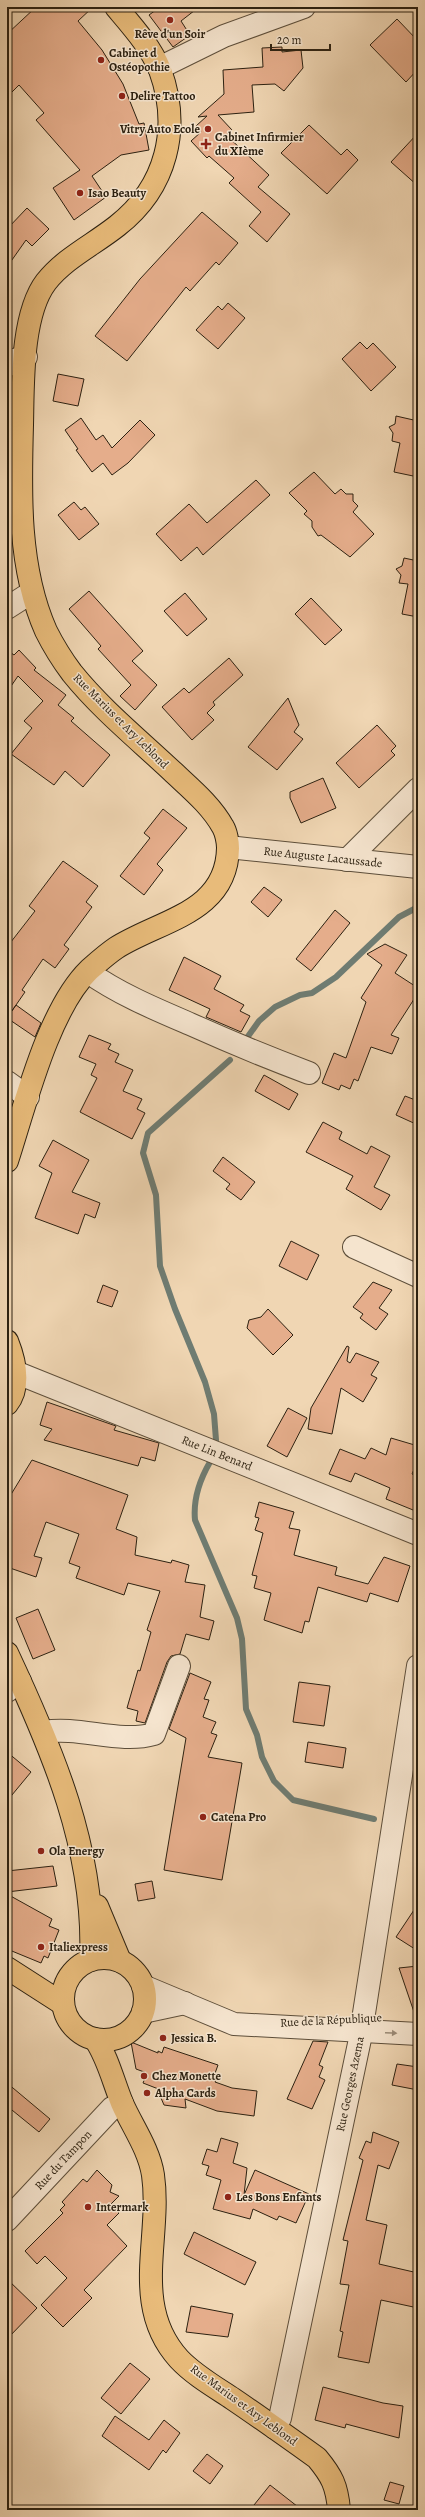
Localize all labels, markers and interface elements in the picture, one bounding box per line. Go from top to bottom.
marker: Rêve d'un Soir [165,15,175,25]
place label: Rêve d'un Soir [135,26,205,42]
scale bar [271,26,330,52]
text: 20 m [277,32,301,48]
place label: Cabinet d Ostéopothie [109,45,170,75]
marker: Cabinet d Ostéopothie [96,55,106,65]
place label: Delire Tattoo [130,88,195,104]
marker: Delire Tattoo [117,91,127,101]
place label: Vitry Auto Ecole [119,121,200,137]
marker: Vitry Auto Ecole [203,124,213,134]
place label: Cabinet Infirmier du XIème [215,129,304,159]
marker: Cabinet Infirmier du XIème [200,138,212,150]
place label: Isao Beauty [88,185,147,201]
marker: Isao Beauty [75,188,85,198]
street label: Rue Marius et Ary Leblond [70,670,173,773]
street label: Rue Auguste Lacaussade [263,843,383,871]
street label: Rue Lin Benard [179,1432,255,1475]
place label: Catena Pro [211,1809,266,1825]
marker: Catena Pro [198,1812,208,1822]
place label: Ola Energy [49,1843,104,1859]
marker: Ola Energy [36,1846,46,1856]
place label: Italiexpress [49,1939,108,1955]
marker: Italiexpress [36,1942,46,1952]
street label: Rue de la République [280,2009,382,2031]
one-way arrow [385,2029,397,2036]
place label: Jessica B. [171,2030,217,2046]
marker: Jessica B. [158,2033,168,2043]
street label: Rue Georges Azema [332,2035,368,2133]
place label: Chez Monette [152,2068,221,2084]
marker: Chez Monette [139,2071,149,2081]
place label: Alpha Cards [154,2085,216,2101]
marker: Alpha Cards [142,2088,152,2098]
street label: Rue du Tampon [31,2126,95,2194]
place label: Les Bons Enfants [236,2189,321,2205]
marker: Les Bons Enfants [223,2192,233,2202]
place label: Intermark [96,2199,149,2215]
marker: Intermark [83,2202,93,2212]
street label: Rue Marius et Ary Leblond [187,2361,301,2450]

